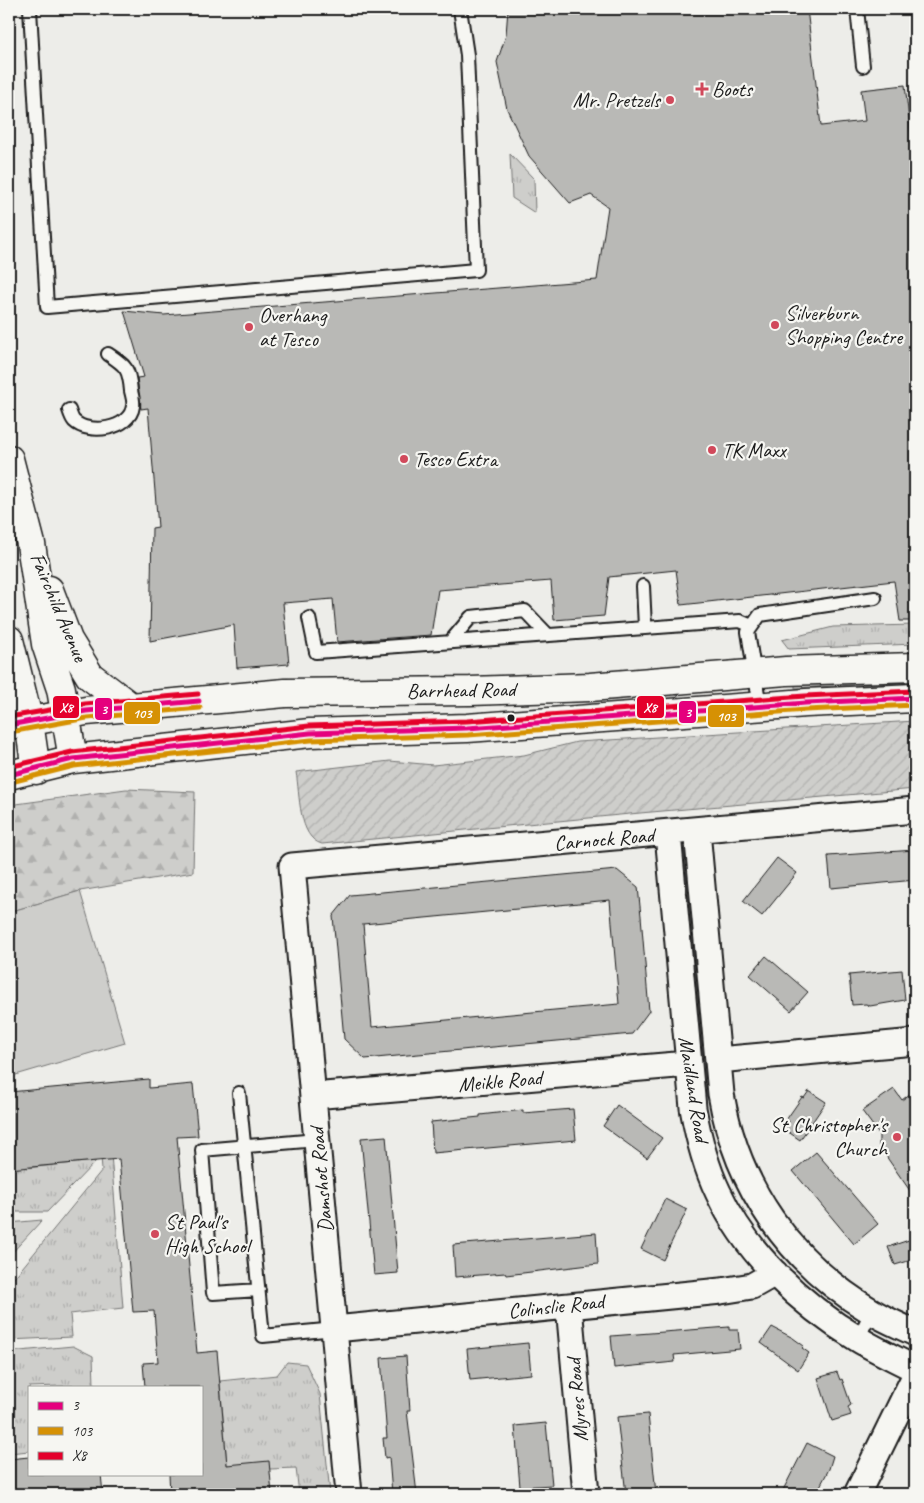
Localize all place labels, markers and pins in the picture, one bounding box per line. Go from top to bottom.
place label: Boots [712,76,754,102]
marker: Boots [696,83,708,95]
place label: Mr. Pretzels [573,87,662,113]
marker: Mr. Pretzels [664,94,676,106]
place label: Silverburn Shopping Centre [785,300,904,350]
place label: Overhang at Tesco [259,302,328,352]
marker: Silverburn Shopping Centre [769,319,781,331]
marker: Overhang at Tesco [243,321,255,333]
place label: TK Maxx [722,437,788,463]
marker: TK Maxx [706,444,718,456]
place label: Tesco Extra [414,446,499,472]
marker: Tesco Extra [398,453,410,465]
unlabelled marker [506,713,516,723]
place label: St Christopher's Church [770,1112,889,1162]
marker: St Christopher's Church [891,1131,903,1143]
place label: St Paul's High School [165,1209,253,1259]
marker: St Paul's High School [149,1228,161,1240]

